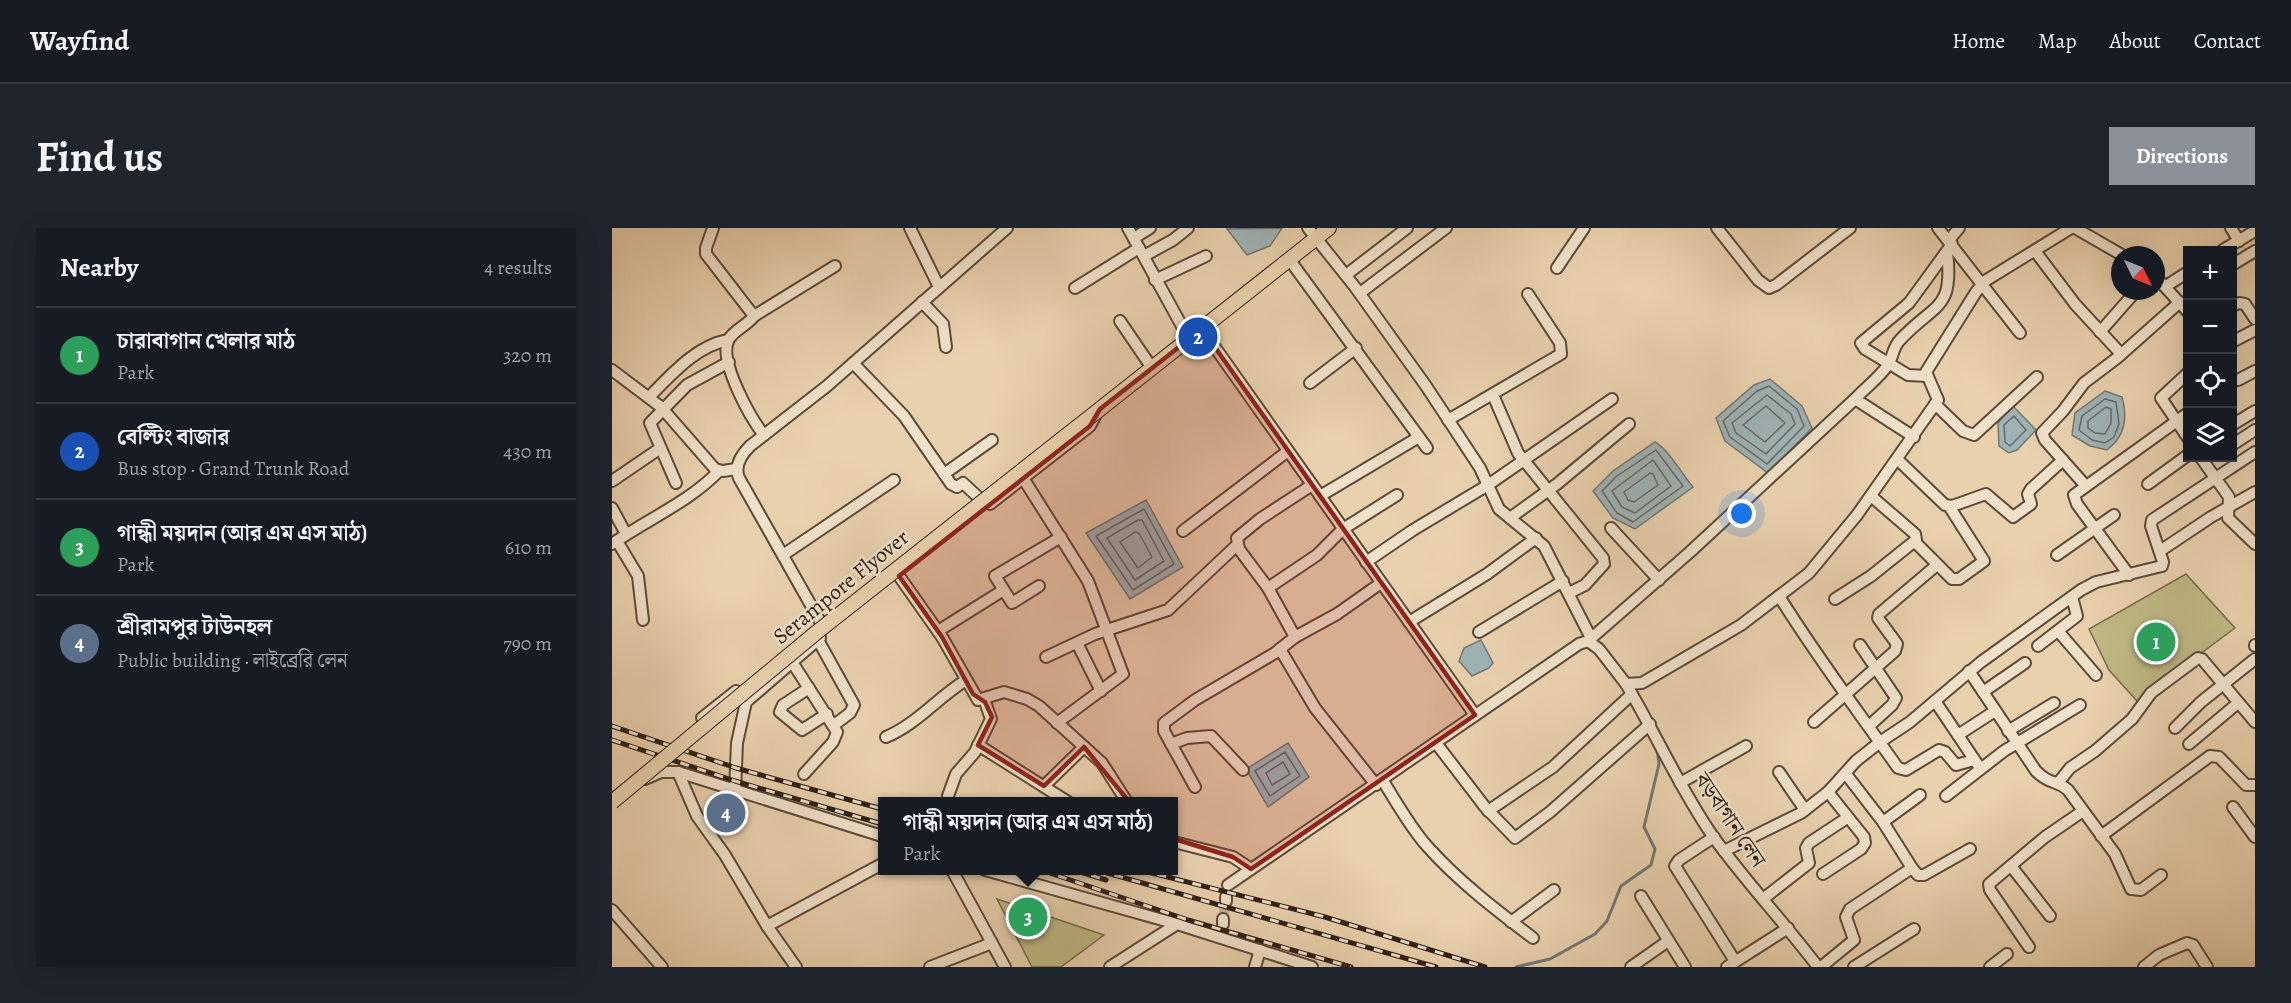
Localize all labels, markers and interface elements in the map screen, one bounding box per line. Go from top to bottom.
text: Wayfind [30,22,129,60]
text: Home [1952,27,2005,55]
text: Map [2038,27,2076,55]
text: About [2109,27,2161,55]
text: Contact [2194,27,2261,55]
button: Directions [2109,127,2255,185]
text: Find us [36,128,163,185]
north arrow [2111,246,2165,300]
map controls [2183,246,2237,462]
button: + [2183,246,2237,300]
text: Nearby [60,250,139,285]
text: 4 results [484,254,552,281]
button: − [2183,300,2237,354]
pin: 2 [1178,314,1218,360]
text: চারাবাগান খেলার মাঠ [117,326,295,356]
text: 1 [76,342,83,369]
text: 320 m [503,342,552,369]
button: locate [2183,354,2237,408]
text: Park [117,359,155,386]
button: layers [2183,408,2237,462]
text: বেল্টিং বাজার [117,422,230,452]
text: 2 [75,438,84,465]
text: 430 m [503,438,552,465]
text: Bus stop · Grand Trunk Road [117,455,349,482]
your location [1727,499,1756,528]
text: গান্ধী ময়দান (আর এম এস মাঠ) [117,518,367,548]
street label: Serampore Flyover [767,523,915,651]
text: 3 [75,534,84,561]
text: 610 m [505,534,552,561]
text: Park [117,551,155,578]
text: শ্রীরামপুর টাউনহল [117,612,272,642]
pin: 1 [2136,620,2176,664]
text: 4 [75,630,84,657]
text: 790 m [503,630,552,657]
text: Public building · লাইব্রেরি লেন [117,647,348,674]
street label: বড়বাগান লেন [1687,766,1773,874]
pin: 4 [706,790,746,836]
popup [878,797,1178,875]
text: গান্ধী ময়দান (আর এম এস মাঠ) [903,807,1153,837]
text: Park [903,840,940,867]
pin: 3 [1008,894,1048,940]

